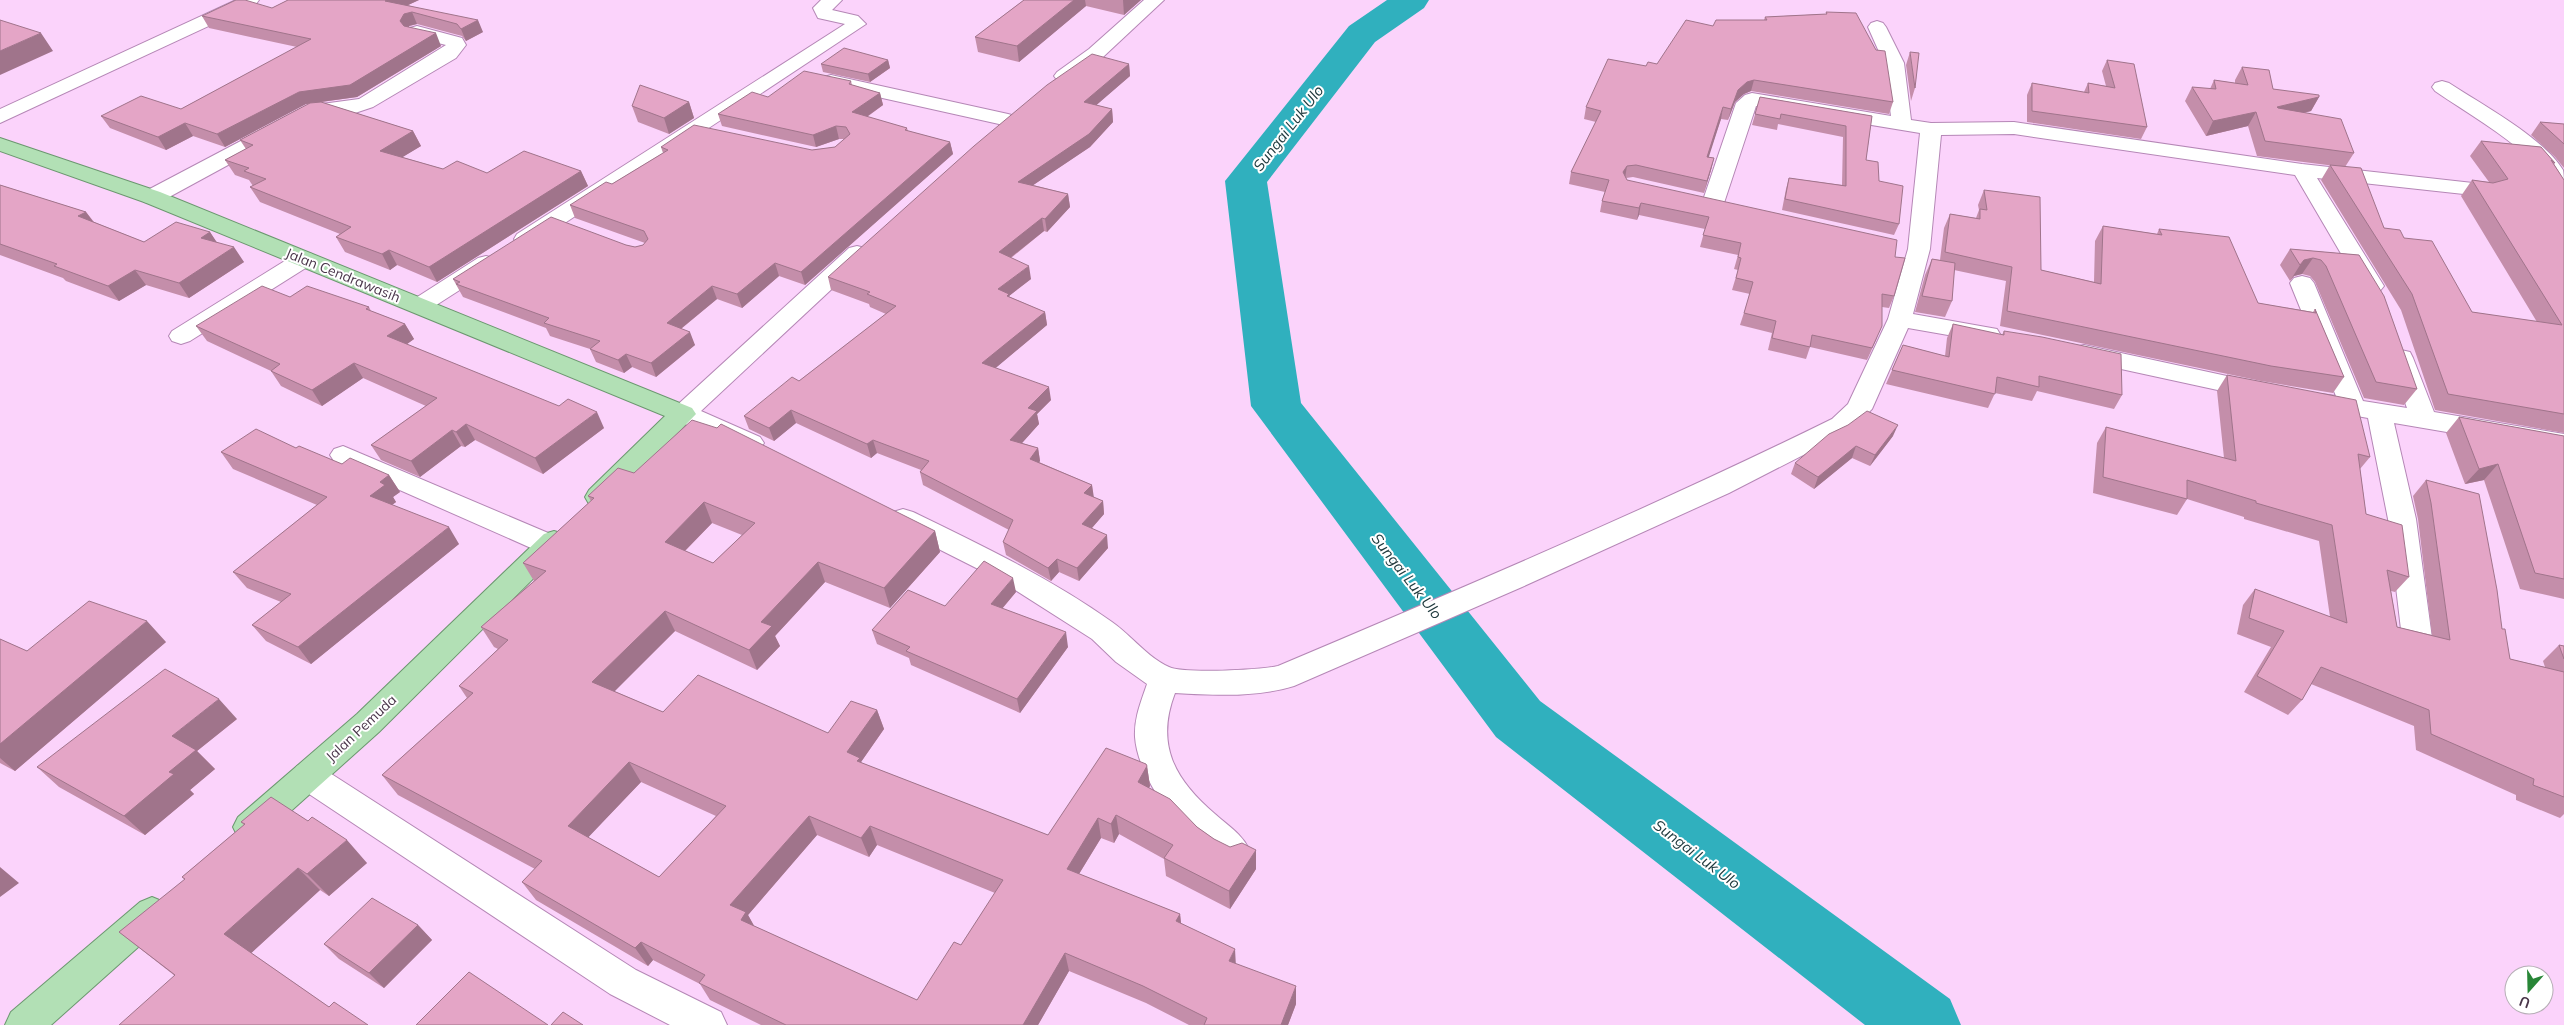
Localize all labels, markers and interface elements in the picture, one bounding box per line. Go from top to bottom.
water label: Sungai Luk Ulo [1249,81,1328,175]
street label: Jalan Cendrawasih [283,244,403,306]
water label: Sungai Luk Ulo [1368,529,1447,623]
street label: Jalan Pemuda [322,691,400,765]
water label: Sungai Luk Ulo [1650,815,1744,893]
north arrow [2504,965,2554,1015]
text: U [2517,992,2533,1012]

